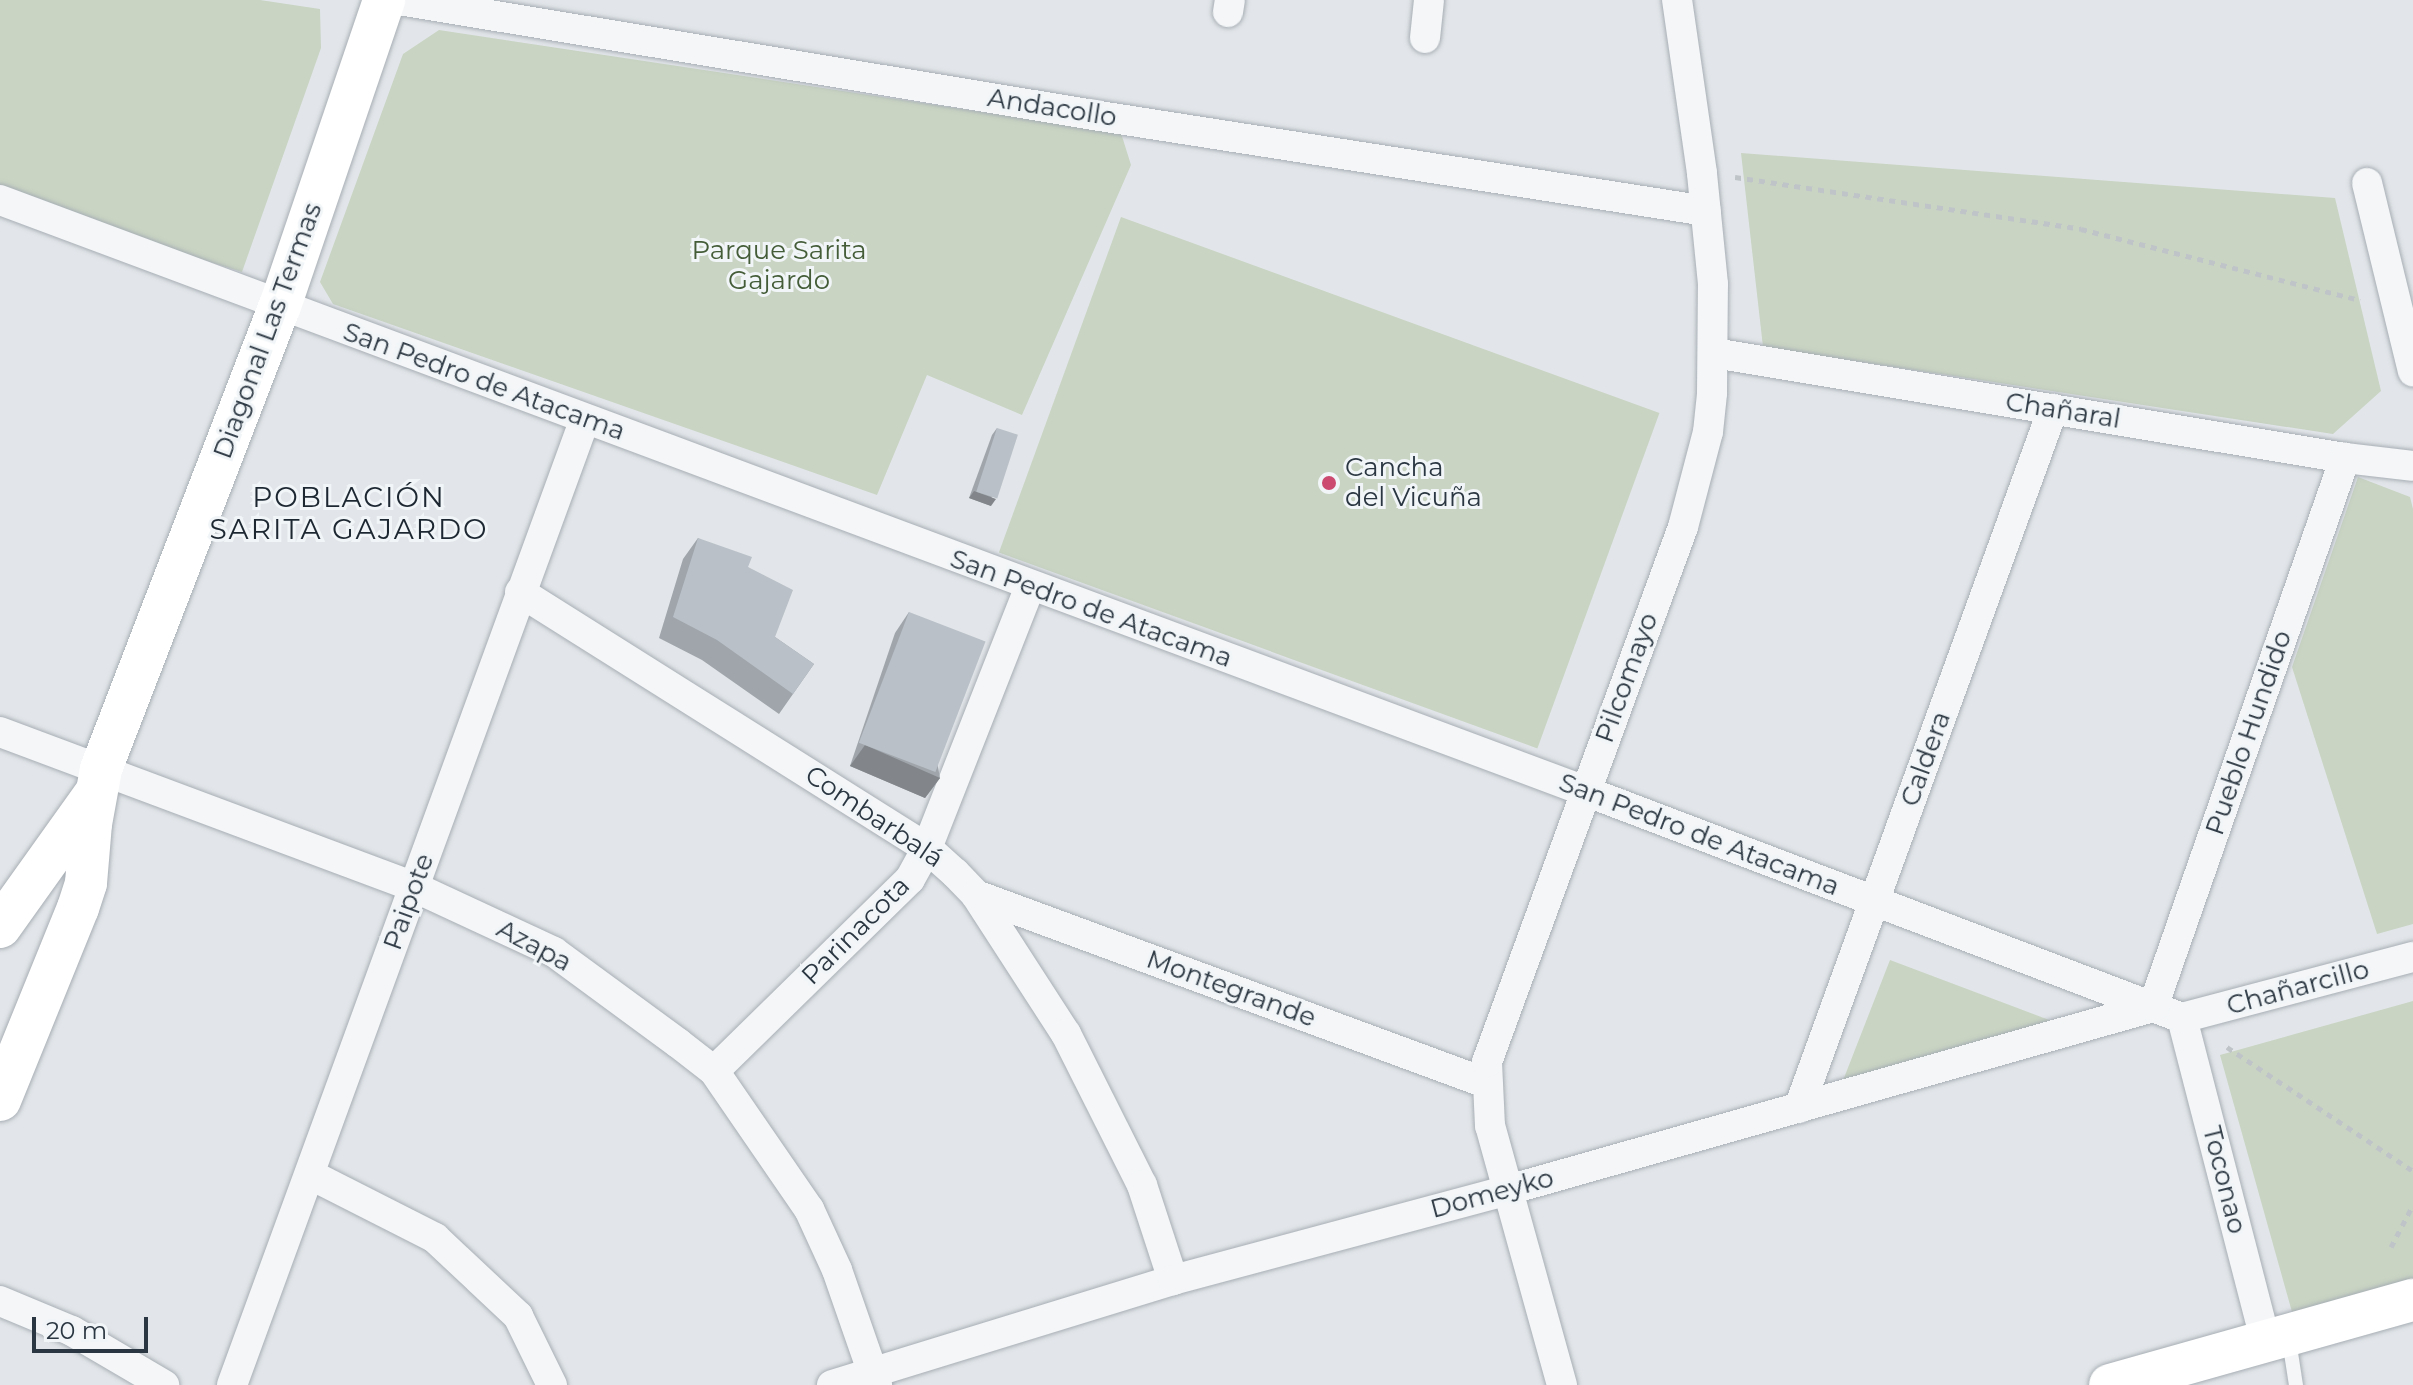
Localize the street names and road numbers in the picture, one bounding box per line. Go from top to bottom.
street label: Andacollo [985,82,1119,134]
street label: Diagonal Las Termas [207,199,329,463]
street label: San Pedro de Atacama [339,316,629,448]
street label: Chañaral [2003,387,2123,435]
street label: San Pedro de Atacama [946,543,1236,675]
street label: Pilcomayo [1589,609,1665,747]
street label: Pueblo Hundido [2199,627,2299,839]
street label: Caldera [1894,707,1958,811]
street label: Combarbalá [799,759,949,875]
street label: San Pedro de Atacama [1555,767,1843,903]
street label: Paipote [377,850,441,954]
street label: Parinacota [796,871,916,991]
street label: Azapa [491,913,577,979]
street label: Montegrande [1142,944,1320,1034]
street label: Chañarcillo [2223,954,2373,1022]
street label: Toconao [2196,1123,2252,1237]
street label: Domeyko [1427,1163,1557,1225]

